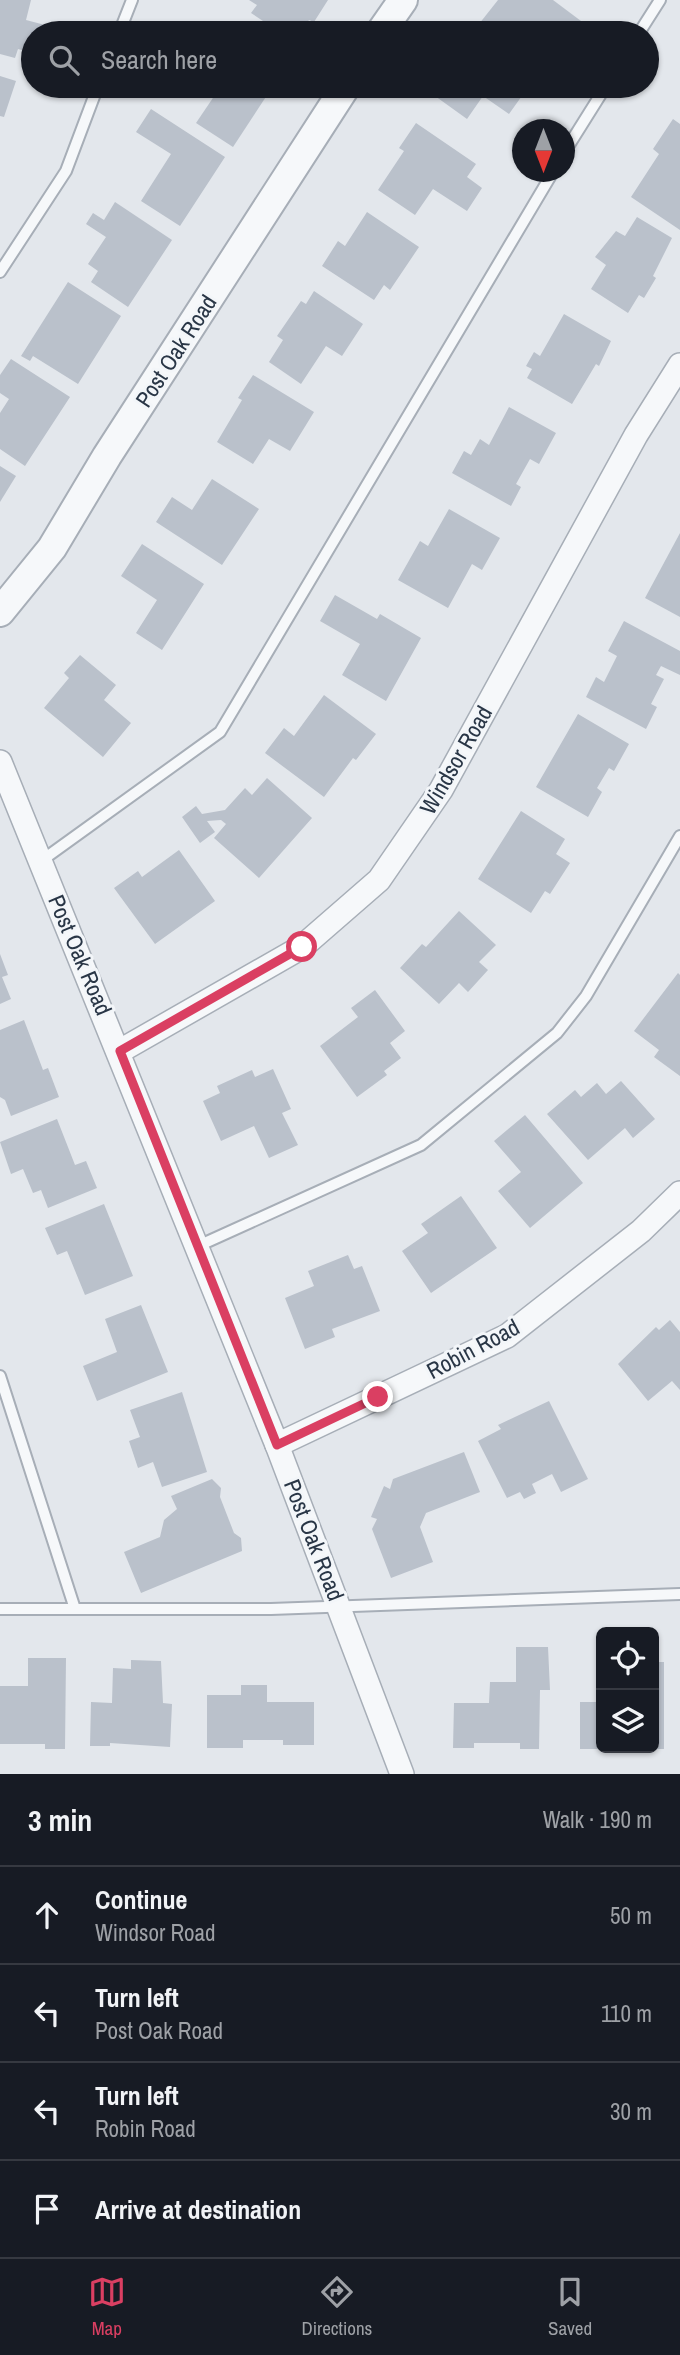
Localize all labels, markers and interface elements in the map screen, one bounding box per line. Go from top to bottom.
search box [21,21,659,98]
icon: search [45,41,83,79]
text: Search here [101,42,217,77]
north arrow [512,119,575,182]
street label: Post Oak Road [128,289,223,413]
street label: Windsor Road [412,700,499,820]
street label: Post Oak Road [41,890,120,1020]
route start [286,931,317,962]
street label: Robin Road [421,1311,524,1386]
route end [362,1381,393,1412]
street label: Post Oak Road [277,1475,352,1605]
map controls [596,1627,659,1753]
button: locate [596,1627,659,1690]
button: layers [596,1690,659,1753]
text: 3 min [28,1800,92,1840]
text: Walk · 190 m [543,1804,652,1835]
text: Continue [95,1882,187,1917]
icon: ahead [28,1896,66,1934]
text: 50 m [610,1900,652,1931]
text: Windsor Road [95,1917,216,1948]
text: Turn left [95,1980,179,2015]
icon: left [28,1994,66,2032]
text: 110 m [601,1998,652,2029]
text: Post Oak Road [95,2015,223,2046]
text: Turn left [95,2078,179,2113]
icon: left [28,2092,66,2130]
text: 30 m [610,2096,652,2127]
text: Robin Road [95,2113,196,2144]
icon: arrive [28,2190,66,2228]
text: Arrive at destination [95,2192,301,2227]
tab: Map [88,2273,126,2341]
tab: Directions [301,2273,372,2341]
tab: Saved [548,2273,592,2341]

